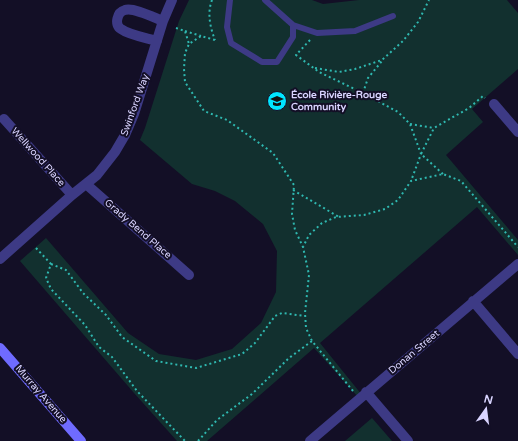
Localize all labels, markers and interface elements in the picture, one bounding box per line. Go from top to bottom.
street label: Swinford Way [118,72,152,138]
place label: École Rivière-Rouge Community [291,89,387,113]
school or university icon: École Rivière-Rouge Community [266,90,288,112]
street label: Wellwood Place [8,125,68,189]
street label: Grady Bend Place [102,197,174,261]
street label: Donan Street [386,327,442,377]
street label: Murray Avenue [13,363,70,426]
north arrow [466,389,506,429]
text: N [482,392,494,407]

